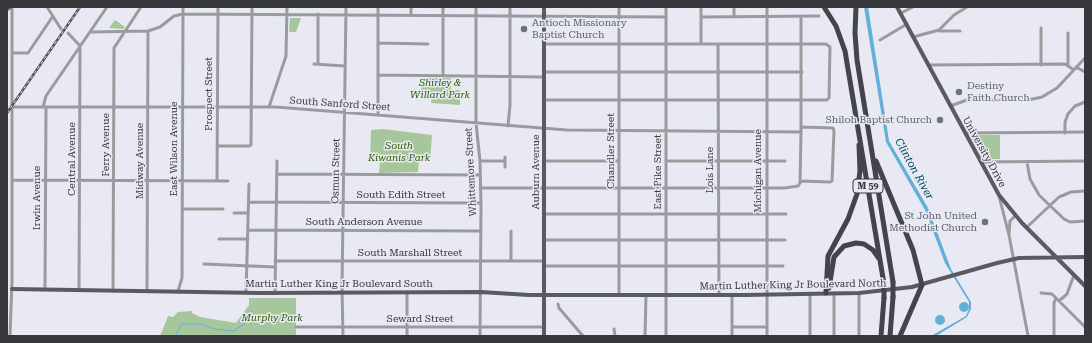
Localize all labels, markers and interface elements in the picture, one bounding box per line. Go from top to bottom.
place label: Antioch Missionary Baptist Church [532,17,627,40]
marker: Antioch Missionary Baptist Church [519,24,529,34]
street label: Prospect Street [203,57,215,131]
park label: Shirley & Willard Park [410,77,470,100]
place label: Destiny Faith Church [967,80,1030,104]
marker: Destiny Faith Church [954,87,964,97]
street label: South Sanford Street [289,94,391,114]
street label: East Wilson Avenue [168,102,180,196]
street label: Ferry Avenue [100,113,112,177]
street label: Chandler Street [605,113,617,189]
place label: Shiloh Baptist Church [825,114,932,126]
marker: Shiloh Baptist Church [935,115,945,125]
street label: University Drive [960,115,1008,189]
street label: Central Avenue [66,122,78,196]
street label: Midway Avenue [134,123,146,199]
street label: Whittemore Street [463,127,479,217]
street label: Michigan Avenue [752,129,764,213]
street label: East Pike Street [652,134,664,210]
street label: Auburn Avenue [530,135,542,209]
water label: Clinton River [892,136,936,202]
street label: Osmun Street [329,138,343,204]
park label: South Kiwanis Park [368,140,430,164]
street label: Lois Lane [704,147,716,193]
street label: Irwin Avenue [31,166,43,230]
road number: M 59 [853,179,883,193]
street label: South Edith Street [357,189,445,201]
place label: St John United Methodist Church [889,210,977,234]
street label: South Anderson Avenue [306,216,422,228]
marker: St John United Methodist Church [980,217,990,227]
street label: South Marshall Street [358,247,462,259]
street label: Martin Luther King Jr Boulevard North [699,277,887,293]
street label: Martin Luther King Jr Boulevard South [245,278,433,290]
park label: Murphy Park [241,312,303,324]
street label: Seward Street [387,313,453,325]

